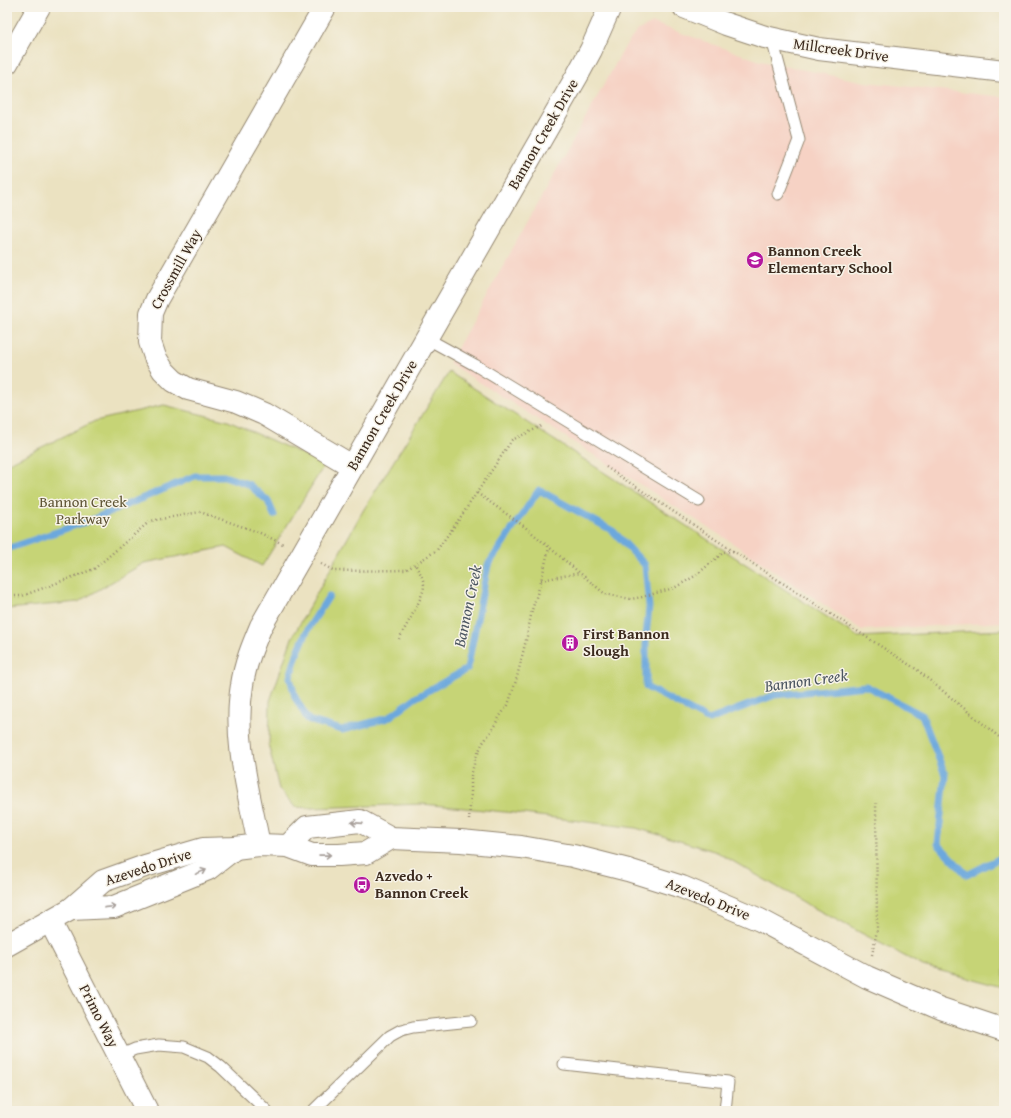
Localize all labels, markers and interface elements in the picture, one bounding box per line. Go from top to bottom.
street label: Millcreek Drive [792,32,890,67]
street label: Bannon Creek Drive [502,75,583,193]
street label: Crossmill Way [145,224,206,313]
place label: Bannon Creek Elementary School [768,240,893,278]
school or university icon: Bannon Creek Elementary School [745,250,765,270]
street label: Bannon Creek Drive [341,356,422,474]
park label: Bannon Creek Parkway [39,491,127,529]
water label: Bannon Creek [446,562,488,650]
place label: First Bannon Slough [583,623,669,661]
building icon: First Bannon Slough [560,633,580,653]
water label: Bannon Creek [762,662,850,698]
one-way arrow [350,819,363,826]
street label: Azevedo Drive [102,843,194,890]
one-way arrow [318,851,331,859]
place label: Azvedo + Bannon Creek [375,865,469,903]
one-way arrow [194,868,206,876]
street label: Azevedo Drive [663,872,754,925]
bus stop icon: Azvedo + Bannon Creek [352,875,372,895]
one-way arrow [103,903,116,910]
street label: Primo Way [75,981,125,1051]

